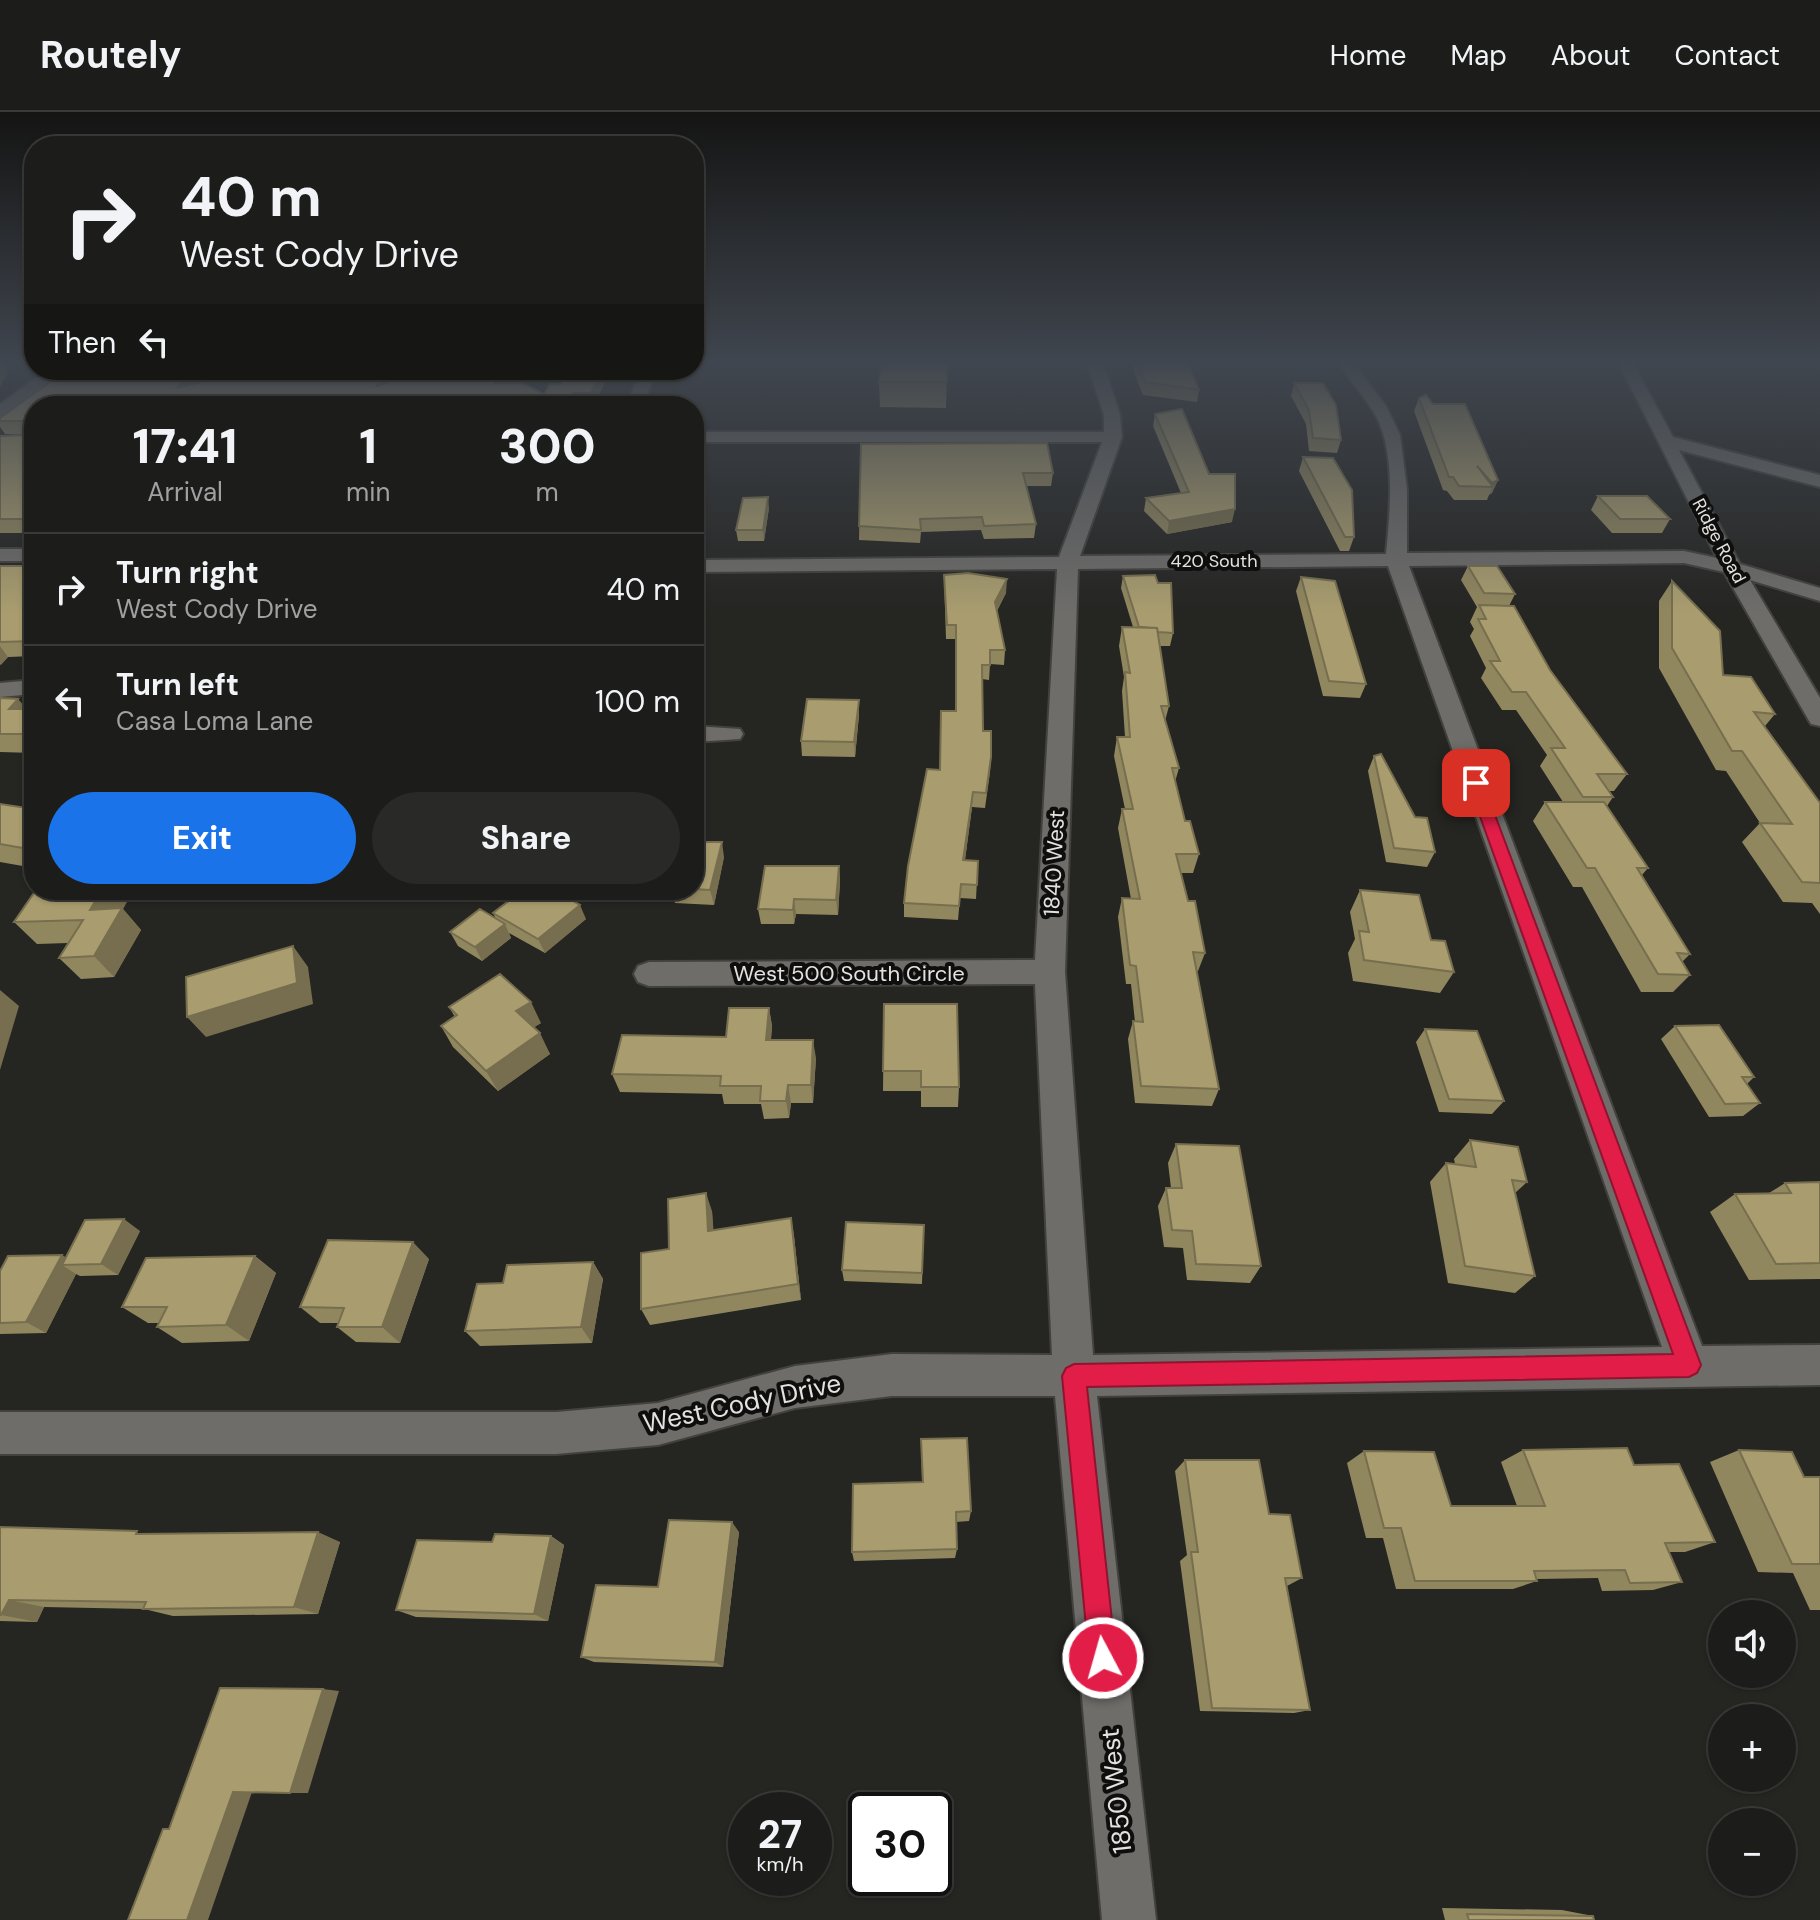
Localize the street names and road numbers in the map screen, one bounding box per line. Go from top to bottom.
street label: Ridge Road [1687,494,1751,588]
street label: 420 South [1170,549,1258,573]
street label: 1840 West [1037,809,1071,917]
street label: West 500 South Circle [733,959,965,988]
street label: West Cody Drive [640,1365,844,1441]
street label: 1850 West [1093,1727,1139,1855]

